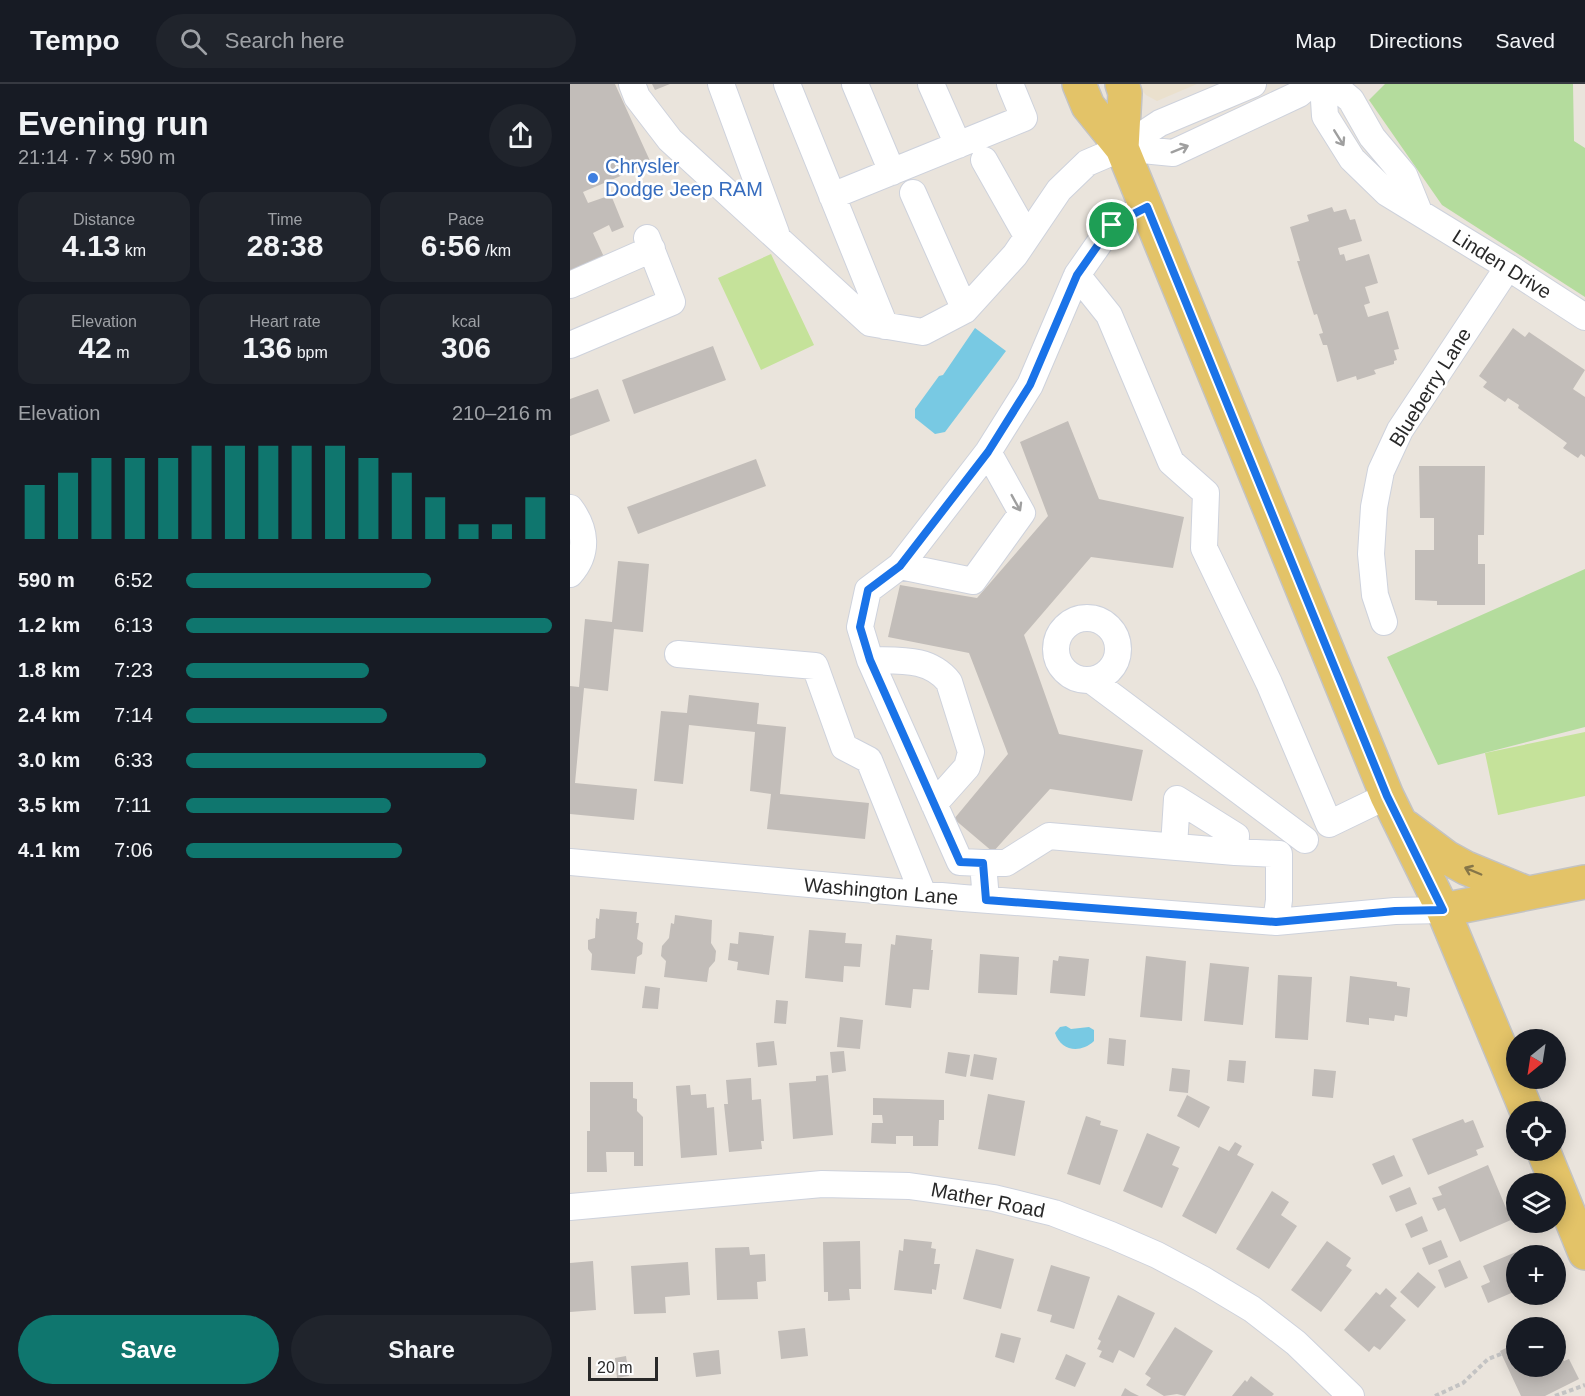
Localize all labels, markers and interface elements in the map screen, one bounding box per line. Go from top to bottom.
search box [156,14,576,68]
text: Tempo [30,25,120,56]
icon: search [177,25,210,58]
text: Search here [225,28,345,53]
text: Map [1295,29,1336,52]
text: Directions [1369,29,1462,52]
text: Saved [1495,29,1555,52]
button: share [489,104,552,167]
text: Evening run [18,105,209,142]
one-way arrow [1333,130,1346,147]
one-way arrow [1170,143,1189,154]
text: 21:14 · 7 × 590 m [18,146,175,168]
place label: Chrysler Dodge Jeep RAM [605,155,763,200]
marker: Chrysler Dodge Jeep RAM [586,171,600,185]
pin [1086,199,1137,250]
icon: arrive [1095,208,1128,241]
text: Distance [73,211,135,228]
text: Time [268,211,302,228]
text: Pace [448,211,484,228]
street label: Linden Drive [1449,225,1555,303]
text: 4.13 [62,229,120,262]
text: 28:38 [247,229,323,262]
text: 6:56 [421,229,481,262]
text: km [120,242,146,259]
text: /km [481,242,511,259]
text: Elevation [71,313,137,330]
text: Heart rate [249,313,321,330]
text: kcal [452,313,480,330]
street label: Blueberry Lane [1385,324,1475,450]
text: 42 [78,331,112,364]
text: 136 [242,331,292,364]
text: 306 [441,331,491,364]
text: m [112,344,130,361]
text: bpm [292,344,328,361]
text: Elevation [18,402,100,424]
text: 210–216 m [452,402,552,424]
one-way arrow [1011,494,1023,511]
text: 590 m [18,569,75,591]
text: 6:52 [114,569,153,591]
text: 1.2 km [18,614,80,636]
text: 6:13 [114,614,153,636]
text: 1.8 km [18,659,80,681]
text: 7:23 [114,659,153,681]
text: 2.4 km [18,704,80,726]
text: 7:14 [114,704,153,726]
text: 3.0 km [18,749,80,771]
text: 6:33 [114,749,153,771]
text: 3.5 km [18,794,80,816]
text: 7:11 [114,794,151,816]
text: 4.1 km [18,839,80,861]
text: 7:06 [114,839,153,861]
one-way arrow [1465,865,1483,876]
street label: Washington Lane [803,873,959,909]
north arrow [1506,1029,1566,1089]
map controls [1506,1029,1566,1377]
button: locate [1506,1101,1566,1161]
button: layers [1506,1173,1566,1233]
street label: Mather Road [929,1178,1047,1222]
button: + [1506,1245,1566,1305]
button: Save [18,1315,279,1384]
button: Share [291,1315,552,1384]
button: − [1506,1317,1566,1377]
scale bar [588,1354,658,1382]
text: 20 m [597,1359,633,1376]

